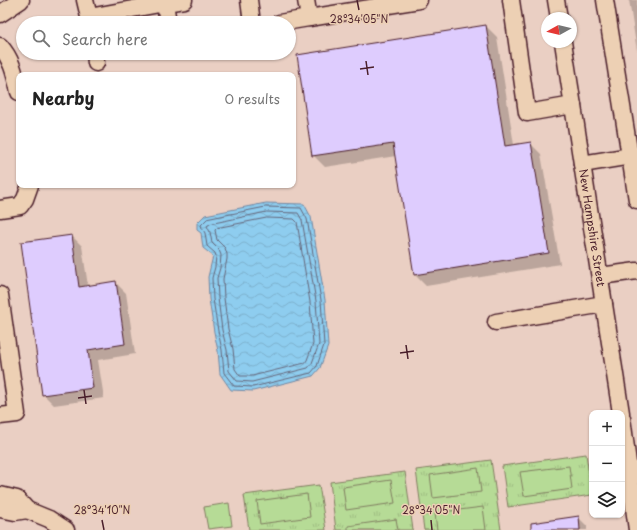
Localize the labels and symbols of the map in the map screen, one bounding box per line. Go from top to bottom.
text: 28°34'05"N [330,11,388,26]
north arrow [541,12,577,48]
street label: New Hampshire Street [575,168,610,288]
text: 28°34'10"N [74,502,131,517]
text: 28°34'05"N [402,502,460,517]

